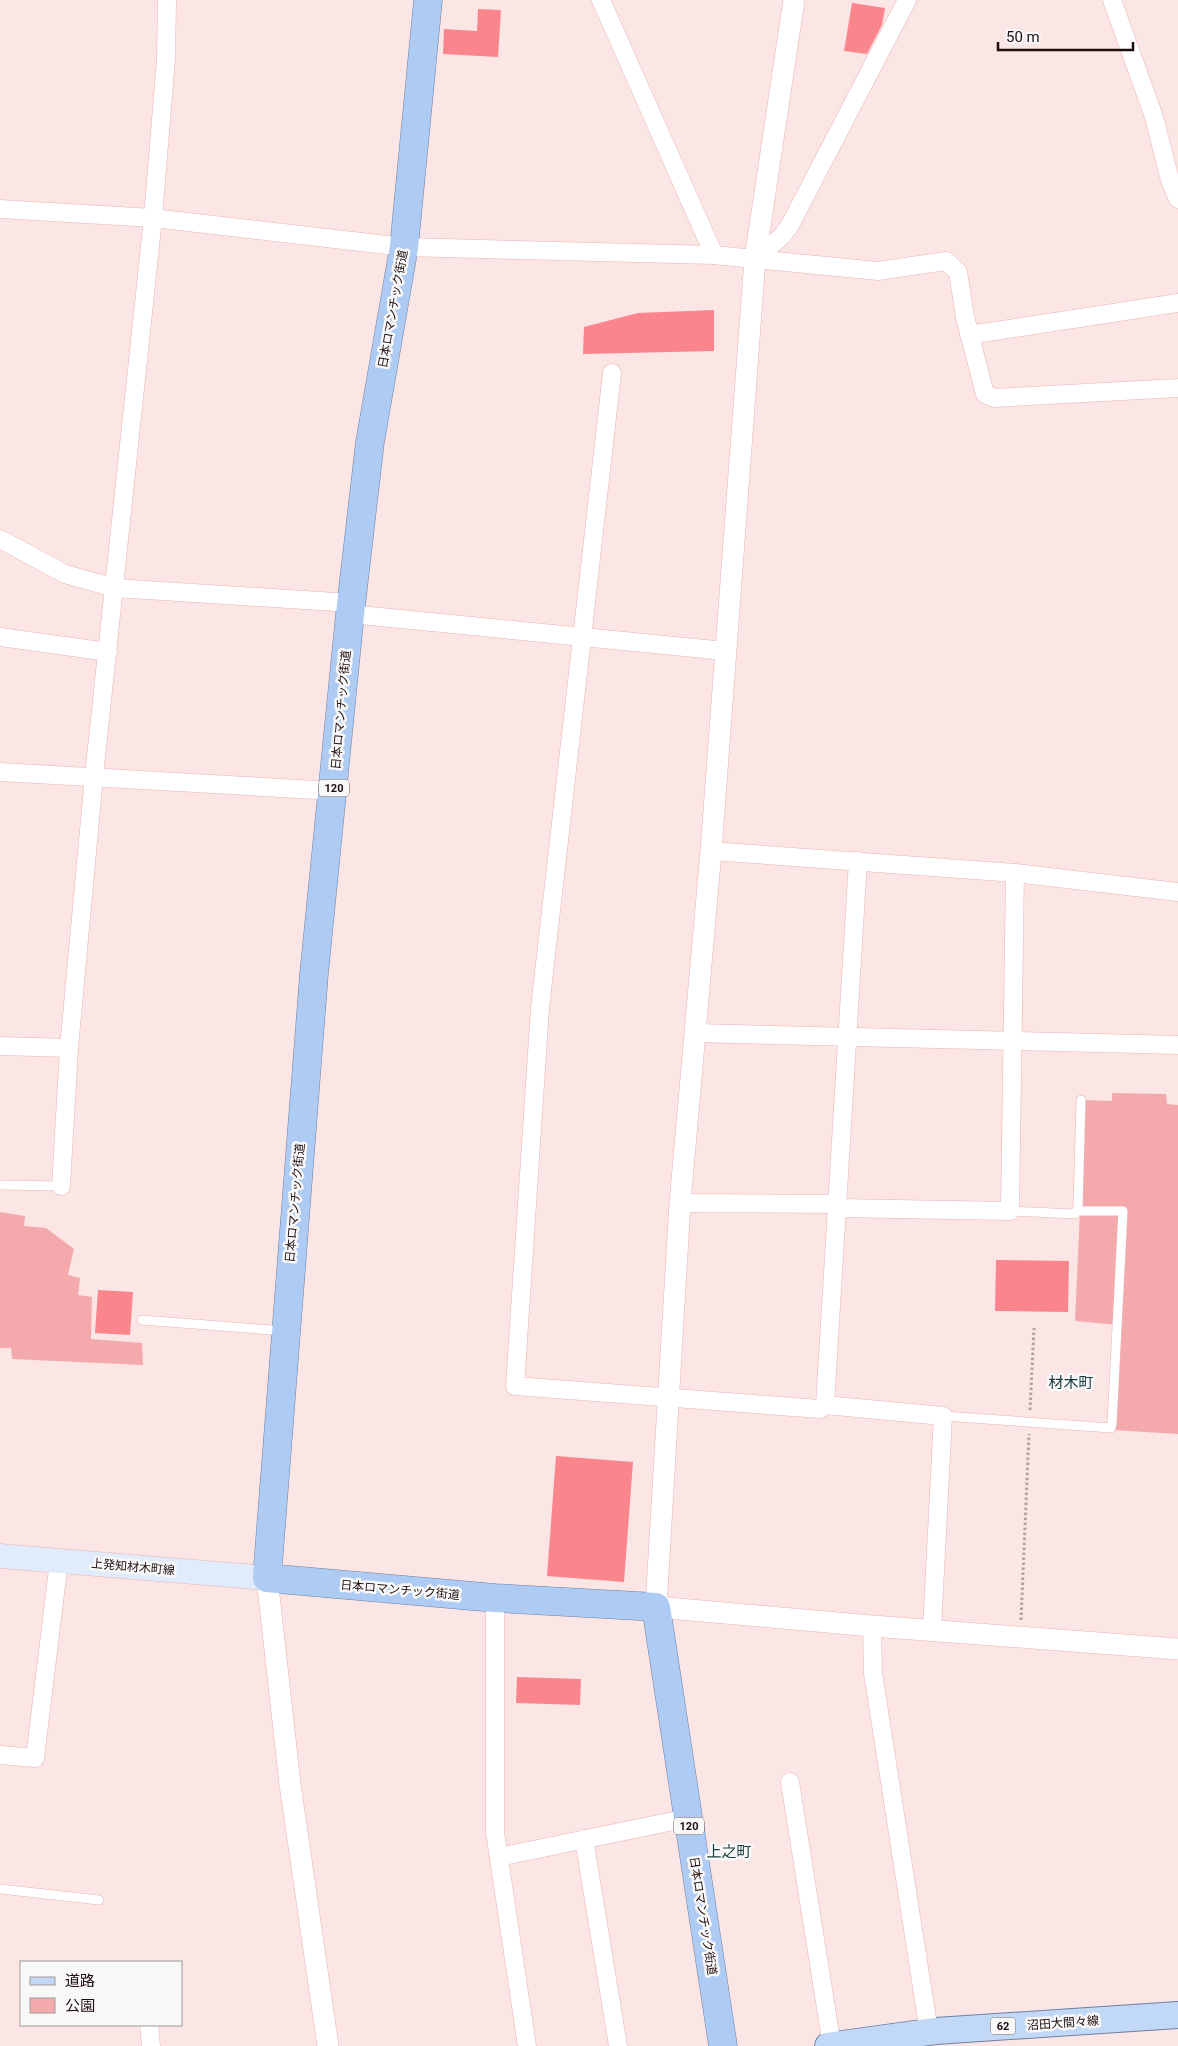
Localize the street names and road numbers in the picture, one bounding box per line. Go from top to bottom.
street label: 日本ロマンチック街道 [376,249,410,369]
street label: 日本ロマンチック街道 [329,650,353,770]
road number: 120 [319,780,349,796]
street label: 日本ロマンチック街道 [283,1143,307,1263]
street label: 上発知材木町線 [91,1556,175,1578]
street label: 日本ロマンチック街道 [340,1578,460,1602]
road number: 120 [674,1818,704,1834]
street label: 日本ロマンチック街道 [687,1856,719,1976]
street label: 沼田大間々線 [1027,2014,1099,2032]
road number: 62 [990,2018,1016,2034]

